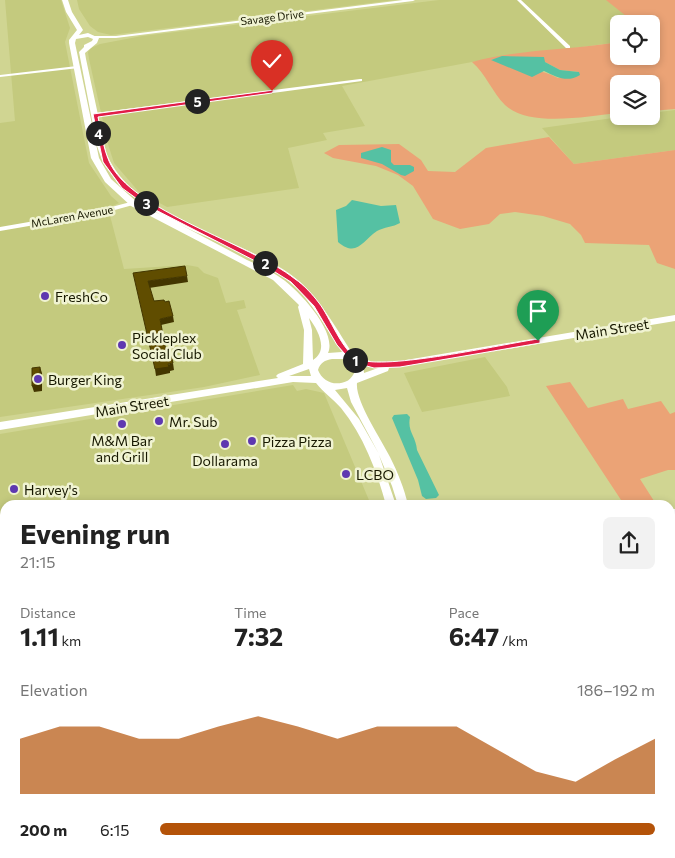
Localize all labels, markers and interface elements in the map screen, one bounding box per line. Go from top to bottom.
street label: Savage Drive [240,7,305,27]
map controls [610,15,660,125]
button: locate [610,15,660,65]
pin [251,40,293,91]
icon: check [258,47,286,75]
button: layers [610,75,660,125]
pin: 5 [184,88,210,114]
text: 5 [193,93,202,110]
pin: 4 [86,120,110,146]
text: 4 [94,125,103,142]
pin: 3 [134,190,158,216]
text: 3 [142,195,151,212]
street label: McLaren Avenue [30,202,114,230]
pin: 2 [252,250,278,276]
text: 2 [262,255,269,272]
place label: FreshCo [55,288,108,305]
marker: FreshCo [39,290,51,302]
pin [517,290,559,341]
icon: arrive [524,297,552,325]
street label: Main Street [574,315,650,343]
place label: Pickleplex Social Club [132,329,202,362]
marker: Pickleplex Social Club [116,339,128,351]
pin: 1 [342,348,368,372]
text: 1 [352,352,359,369]
place label: Burger King [48,371,123,388]
marker: Burger King [32,373,44,385]
street label: Main Street [94,392,170,420]
place label: Mr. Sub [169,413,218,430]
marker: Mr. Sub [153,415,165,427]
marker: M&M Bar and Grill [116,418,128,430]
place label: M&M Bar and Grill [91,432,153,465]
place label: Pizza Pizza [262,433,332,450]
marker: Pizza Pizza [246,435,258,447]
marker: Dollarama [219,438,231,450]
place label: Dollarama [192,452,258,469]
place label: LCBO [356,466,394,483]
marker: LCBO [340,468,352,480]
place label: Harvey's [24,481,78,498]
marker: Harvey's [8,483,20,495]
text: Evening run [20,516,170,550]
button: share [603,517,655,569]
text: 21:15 [20,552,56,571]
text: Distance [20,604,76,621]
text: Time [234,604,267,621]
text: Pace [449,604,479,621]
text: 1.11 [20,621,59,651]
text: 7:32 [234,621,283,651]
text: 6:47 [449,621,499,651]
text: km [59,632,81,649]
text: /km [499,632,528,649]
text: Elevation [20,680,88,699]
text: 186–192 m [577,680,655,699]
text: 200 m [20,820,67,839]
text: 6:15 [100,820,130,839]

